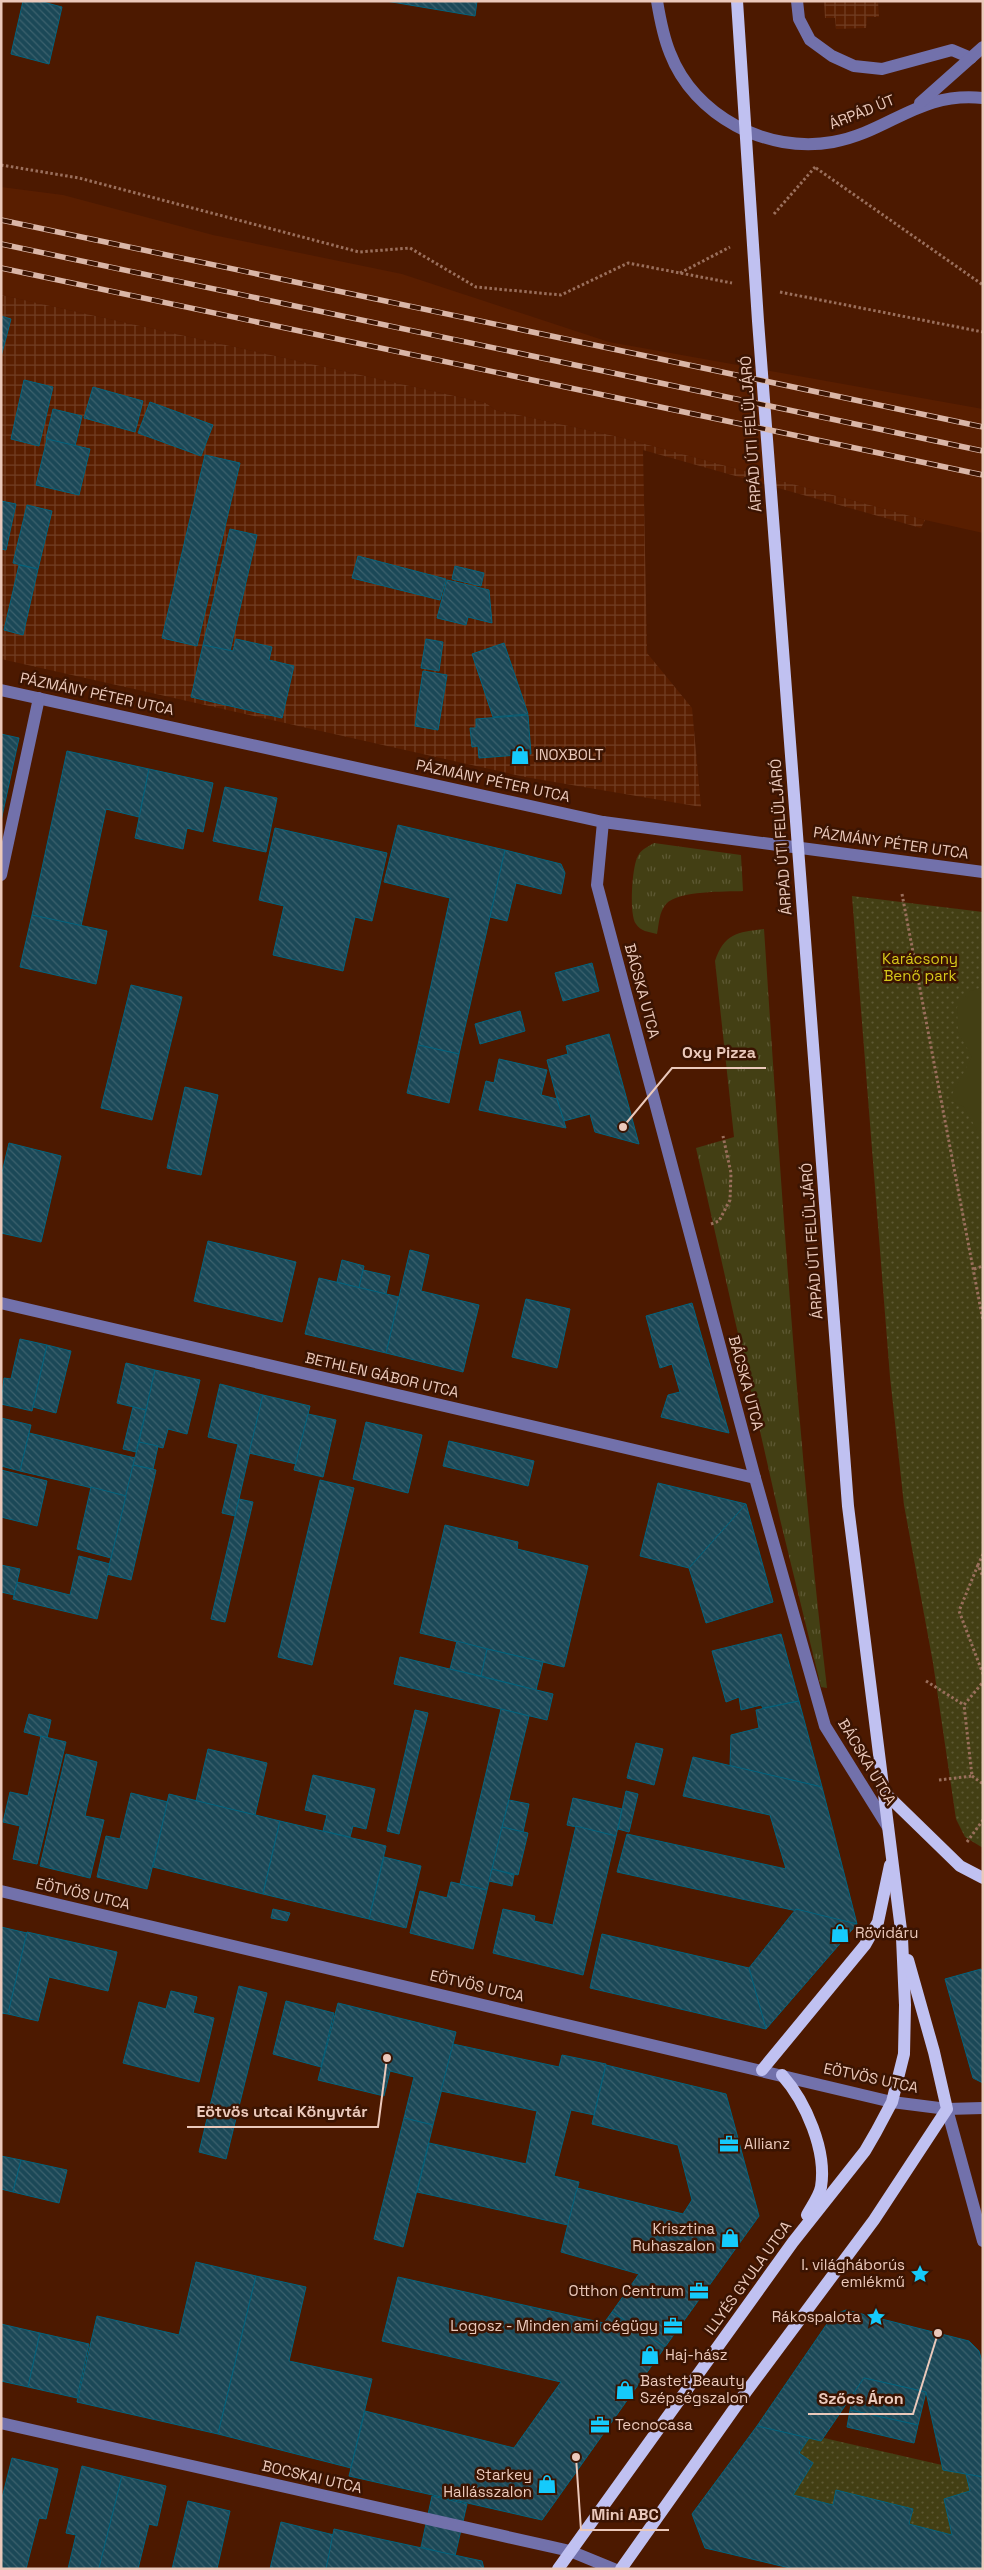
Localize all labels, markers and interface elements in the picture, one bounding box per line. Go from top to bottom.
street label: ÁRPÁD ÚT [826,90,898,133]
street label: ÁRPÁD ÚTI FELÜLJÁRÓ [736,355,765,513]
street label: PÁZMÁNY PÉTER UTCA [18,668,176,719]
shop icon: INOXBOLT [509,744,531,766]
place label: INOXBOLT [535,745,604,764]
street label: PÁZMÁNY PÉTER UTCA [414,755,572,806]
street label: ÁRPÁD ÚTI FELÜLJÁRÓ [766,758,795,916]
street label: PÁZMÁNY PÉTER UTCA [812,822,971,863]
street label: BÁCSKA UTCA [621,941,664,1041]
park label: Karácsony Benő park [882,949,958,985]
callout: Oxy Pizza [672,1037,766,1068]
text: Oxy Pizza [682,1042,756,1063]
street label: ÁRPÁD ÚTI FELÜLJÁRÓ [797,1162,826,1320]
street label: BÁCSKA UTCA [725,1333,768,1433]
street label: BETHLEN GÁBOR UTCA [303,1348,461,1402]
street label: BÁCSKA UTCA [834,1715,901,1809]
street label: EÖTVÖS UTCA [34,1873,133,1914]
shop icon: Rövidáru [829,1922,851,1944]
place label: Rövidáru [855,1923,918,1942]
street label: EÖTVÖS UTCA [428,1965,527,2006]
street label: EÖTVÖS UTCA [822,2058,921,2097]
callout: Eötvös utcai Könyvtár [187,2096,378,2127]
text: Eötvös utcai Könyvtár [196,2101,368,2122]
office icon: Allianz [718,2133,740,2155]
place label: Allianz [744,2134,790,2153]
street label: ILLYÉS GYULA UTCA [700,2217,796,2338]
place label: Krisztina Ruhaszalon [632,2219,715,2255]
shop icon: Krisztina Ruhaszalon [719,2227,741,2249]
place label: I. világháborús emlékmű [801,2255,905,2291]
place icon: I. világháborús emlékmű [909,2263,931,2285]
office icon: Otthon Centrum [688,2280,710,2302]
place label: Otthon Centrum [569,2281,684,2300]
place icon: Rákospalota [865,2306,887,2328]
place label: Rákospalota [772,2307,861,2326]
office icon: Logosz - Minden ami cégügy [662,2315,684,2337]
place label: Logosz - Minden ami cégügy [450,2316,658,2335]
shop icon: Haj-hász [639,2344,661,2366]
place label: Haj-hász [665,2345,727,2364]
place label: Bastet Beauty Szépségszalon [640,2371,748,2407]
shop icon: Bastet Beauty Szépségszalon [614,2379,636,2401]
callout: Szőcs Áron [808,2383,913,2414]
text: Szőcs Áron [818,2388,904,2409]
office icon: Tecnocasa [589,2414,611,2436]
place label: Tecnocasa [615,2415,693,2434]
street label: BOCSKAI UTCA [260,2456,365,2497]
place label: Starkey Hallásszalon [443,2465,532,2501]
shop icon: Starkey Hallásszalon [536,2473,558,2495]
callout: Mini ABC [581,2499,669,2530]
text: Mini ABC [591,2504,659,2525]

